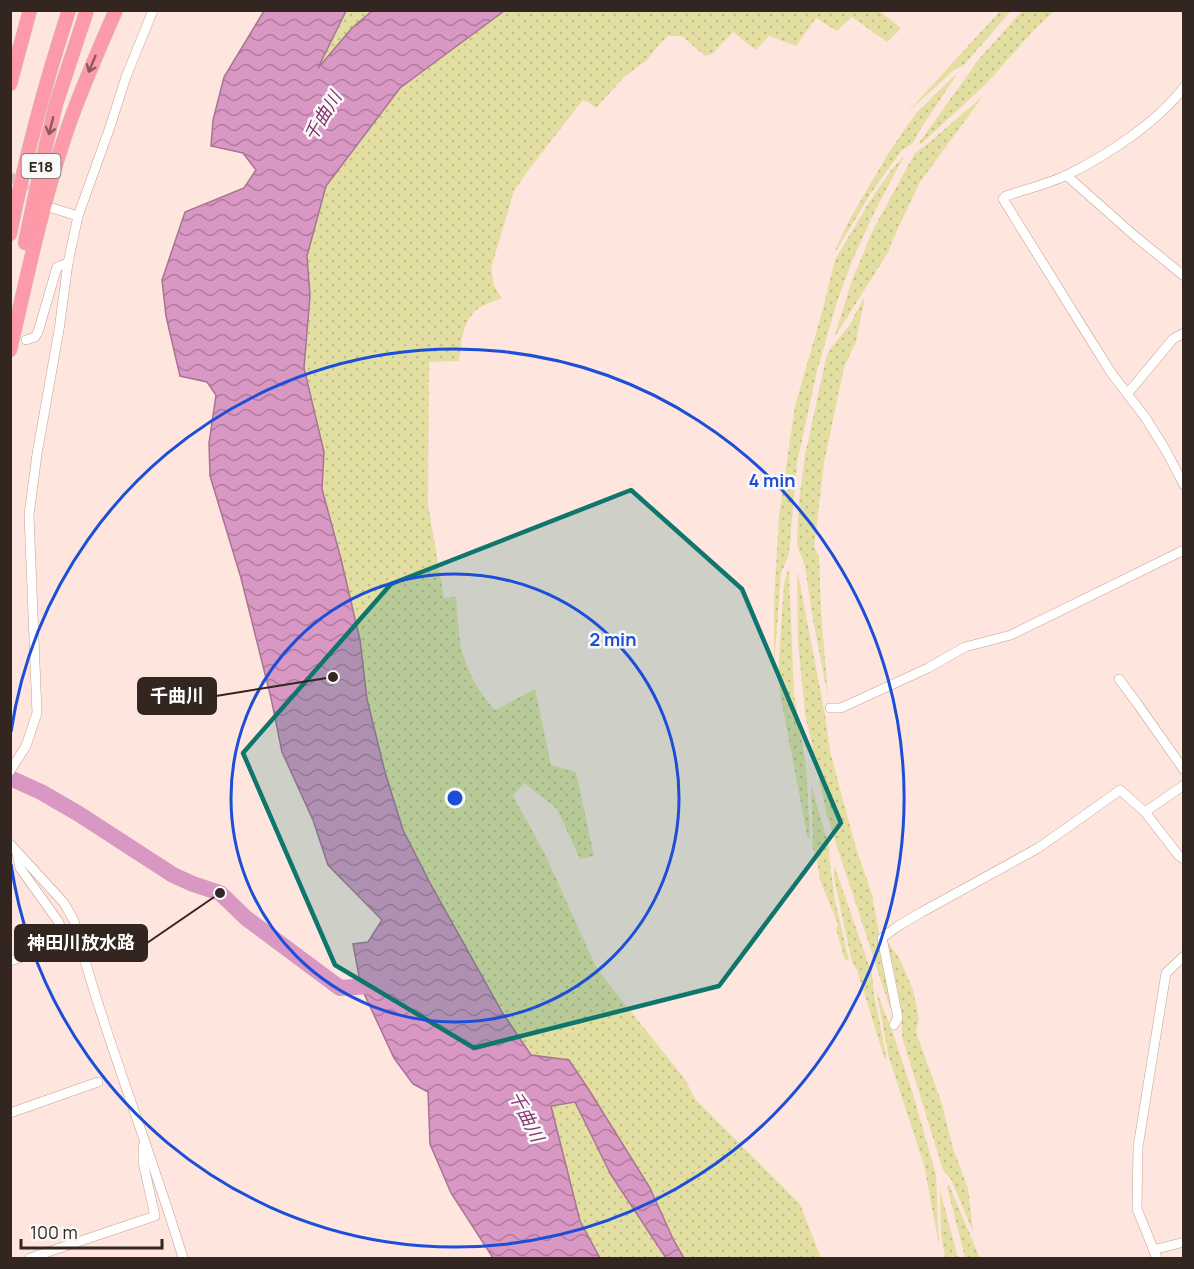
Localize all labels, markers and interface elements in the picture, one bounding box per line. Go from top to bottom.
one-way arrow [86,54,97,73]
water label: 千曲川 [298,85,347,145]
one-way arrow [44,117,56,136]
road number: E18 [22,154,60,178]
text: 4 min [748,468,796,492]
text: 2 min [590,627,636,651]
callout: 千曲川 [138,678,216,714]
text: 千曲川 [150,683,204,707]
centre of rings [445,788,465,808]
callout: 神田川放水路 [15,925,147,961]
text: 神田川放水路 [27,930,135,954]
water label: 千曲川 [504,1086,551,1147]
scale bar [21,1212,162,1250]
text: 100 m [30,1220,78,1244]

